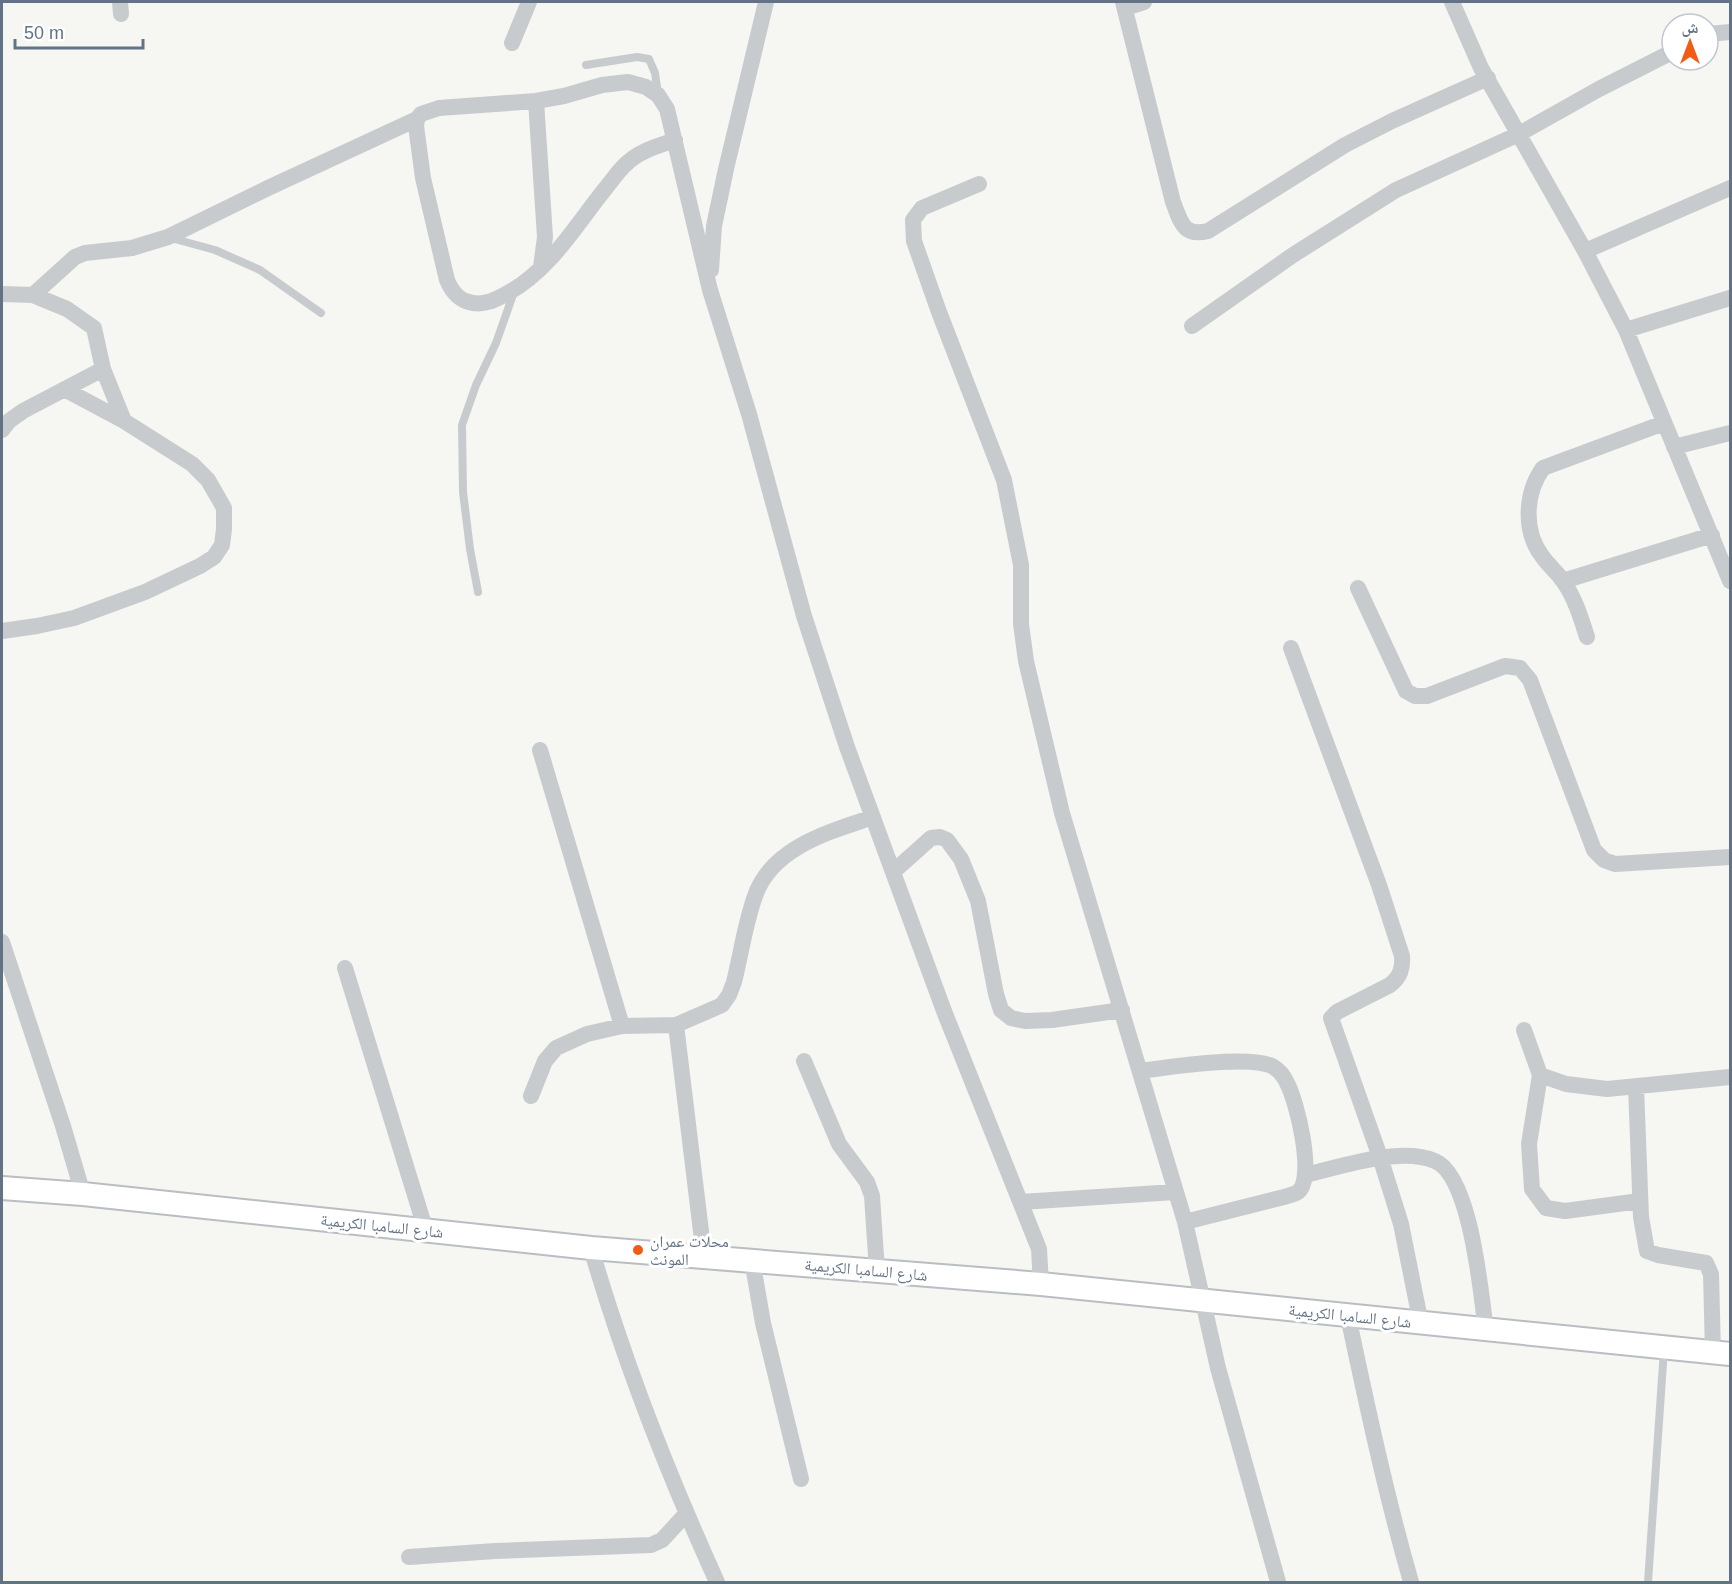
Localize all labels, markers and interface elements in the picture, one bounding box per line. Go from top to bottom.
scale bar [15,12,142,50]
north arrow [1660,12,1720,72]
text: ش [1682,19,1699,37]
text: 50 m [24,23,64,43]
street label: شارع السامبا الكريمية [320,1211,444,1243]
place label: محلات عمران المونث [650,1233,729,1269]
marker: محلات عمران المونث [631,1243,645,1257]
street label: شارع السامبا الكريمية [804,1256,928,1286]
street label: شارع السامبا الكريمية [1288,1301,1412,1333]

